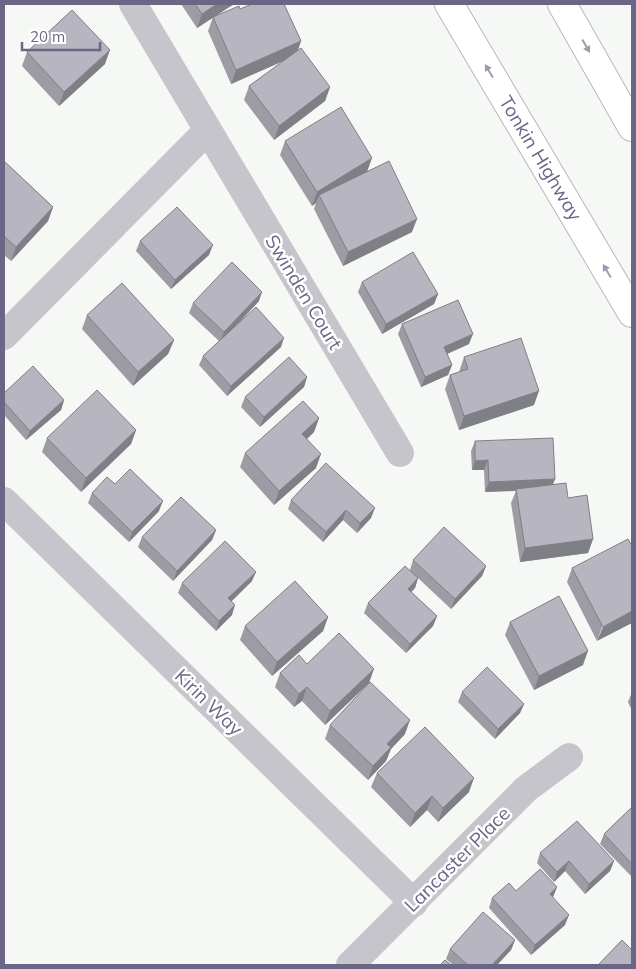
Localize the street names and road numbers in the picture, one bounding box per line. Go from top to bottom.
street label: Tonkin Highway [494,91,588,225]
street label: Swinden Court [260,230,348,354]
street label: Kirin Way [170,664,248,740]
street label: Lancaster Place [399,801,515,917]

